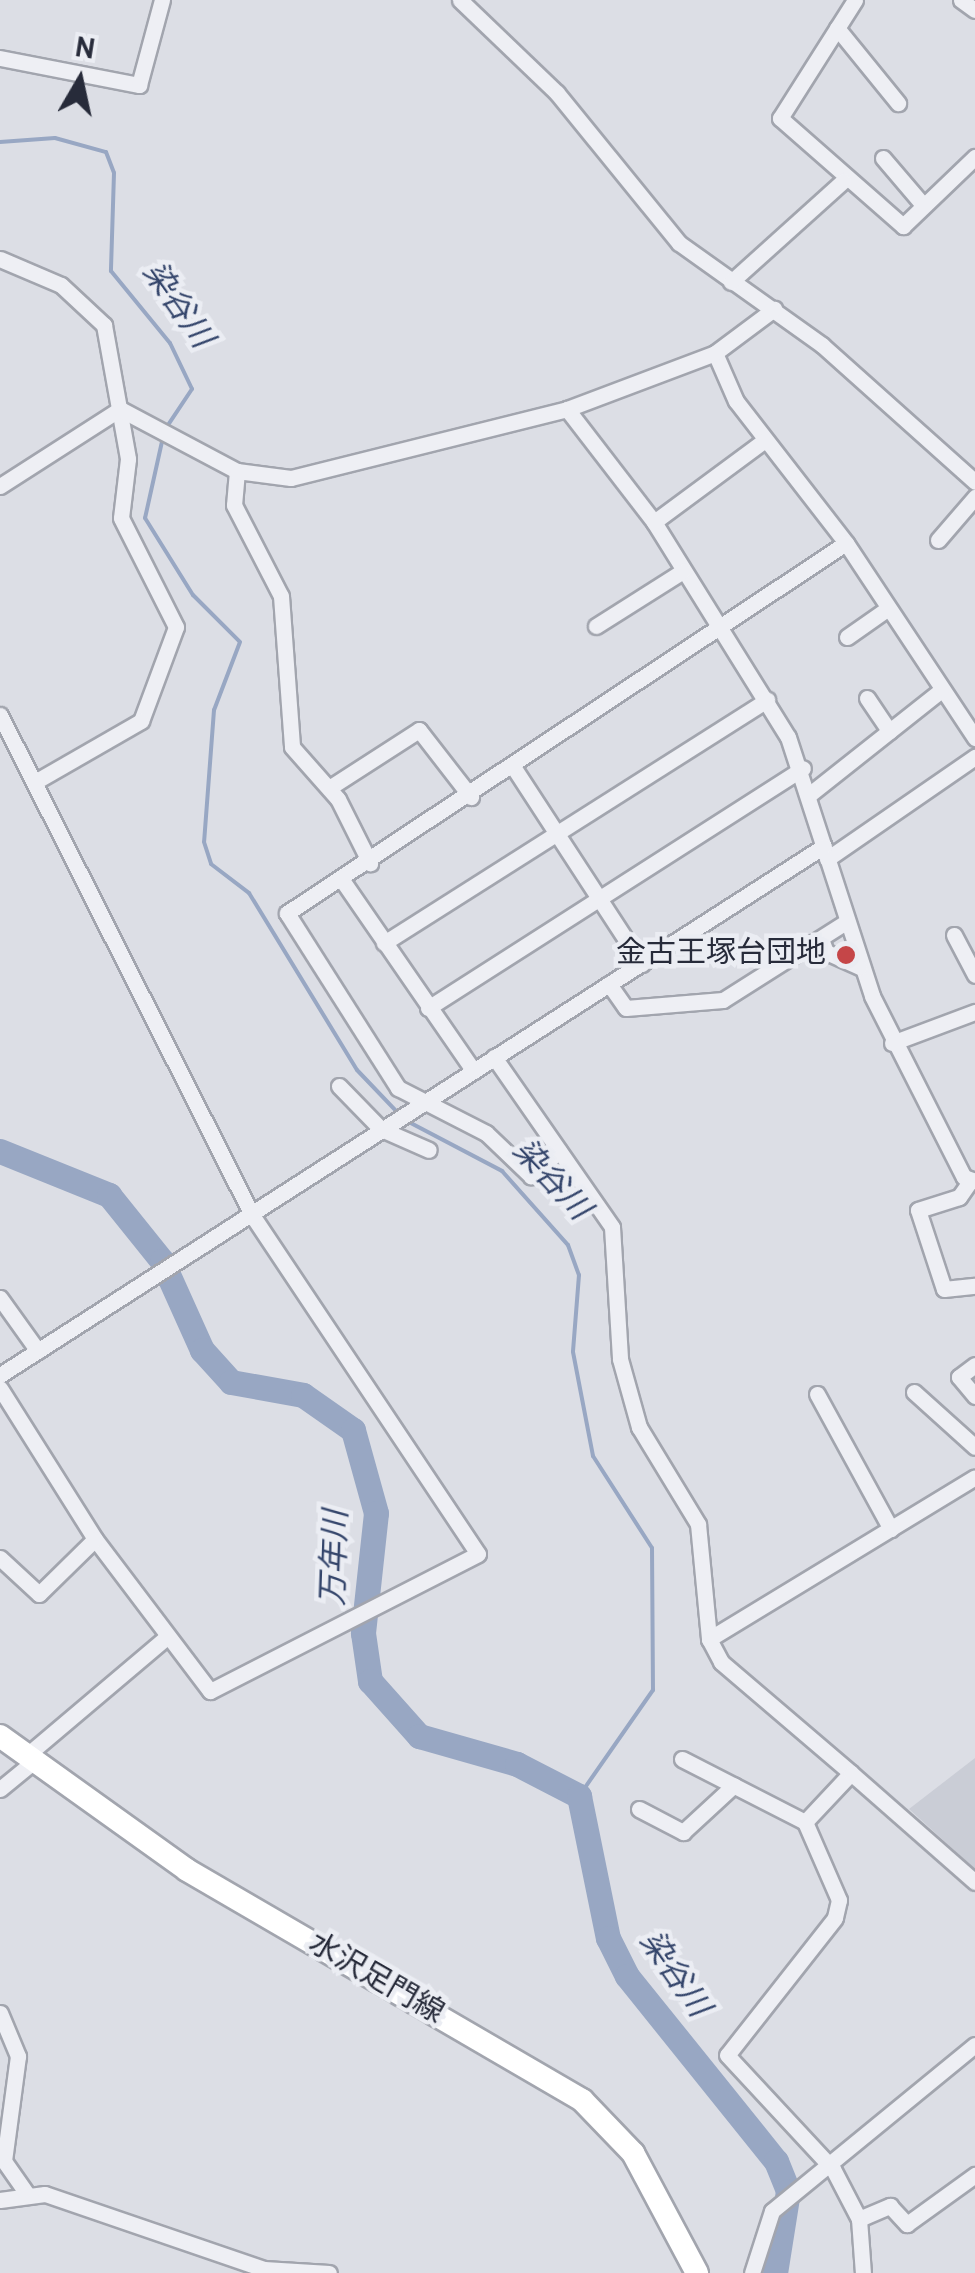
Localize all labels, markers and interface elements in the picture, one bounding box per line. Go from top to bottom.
north arrow [30,30,130,130]
text: N [72,31,97,70]
water label: 染谷川 [133,256,219,356]
place label: 金古王塚台団地 [616,937,826,973]
marker: 金古王塚台団地 [835,944,857,966]
water label: 染谷川 [503,1133,597,1229]
water label: 万年川 [316,1509,358,1607]
water label: 染谷川 [630,1925,716,2025]
street label: 水沢足門線 [301,1927,449,2033]

